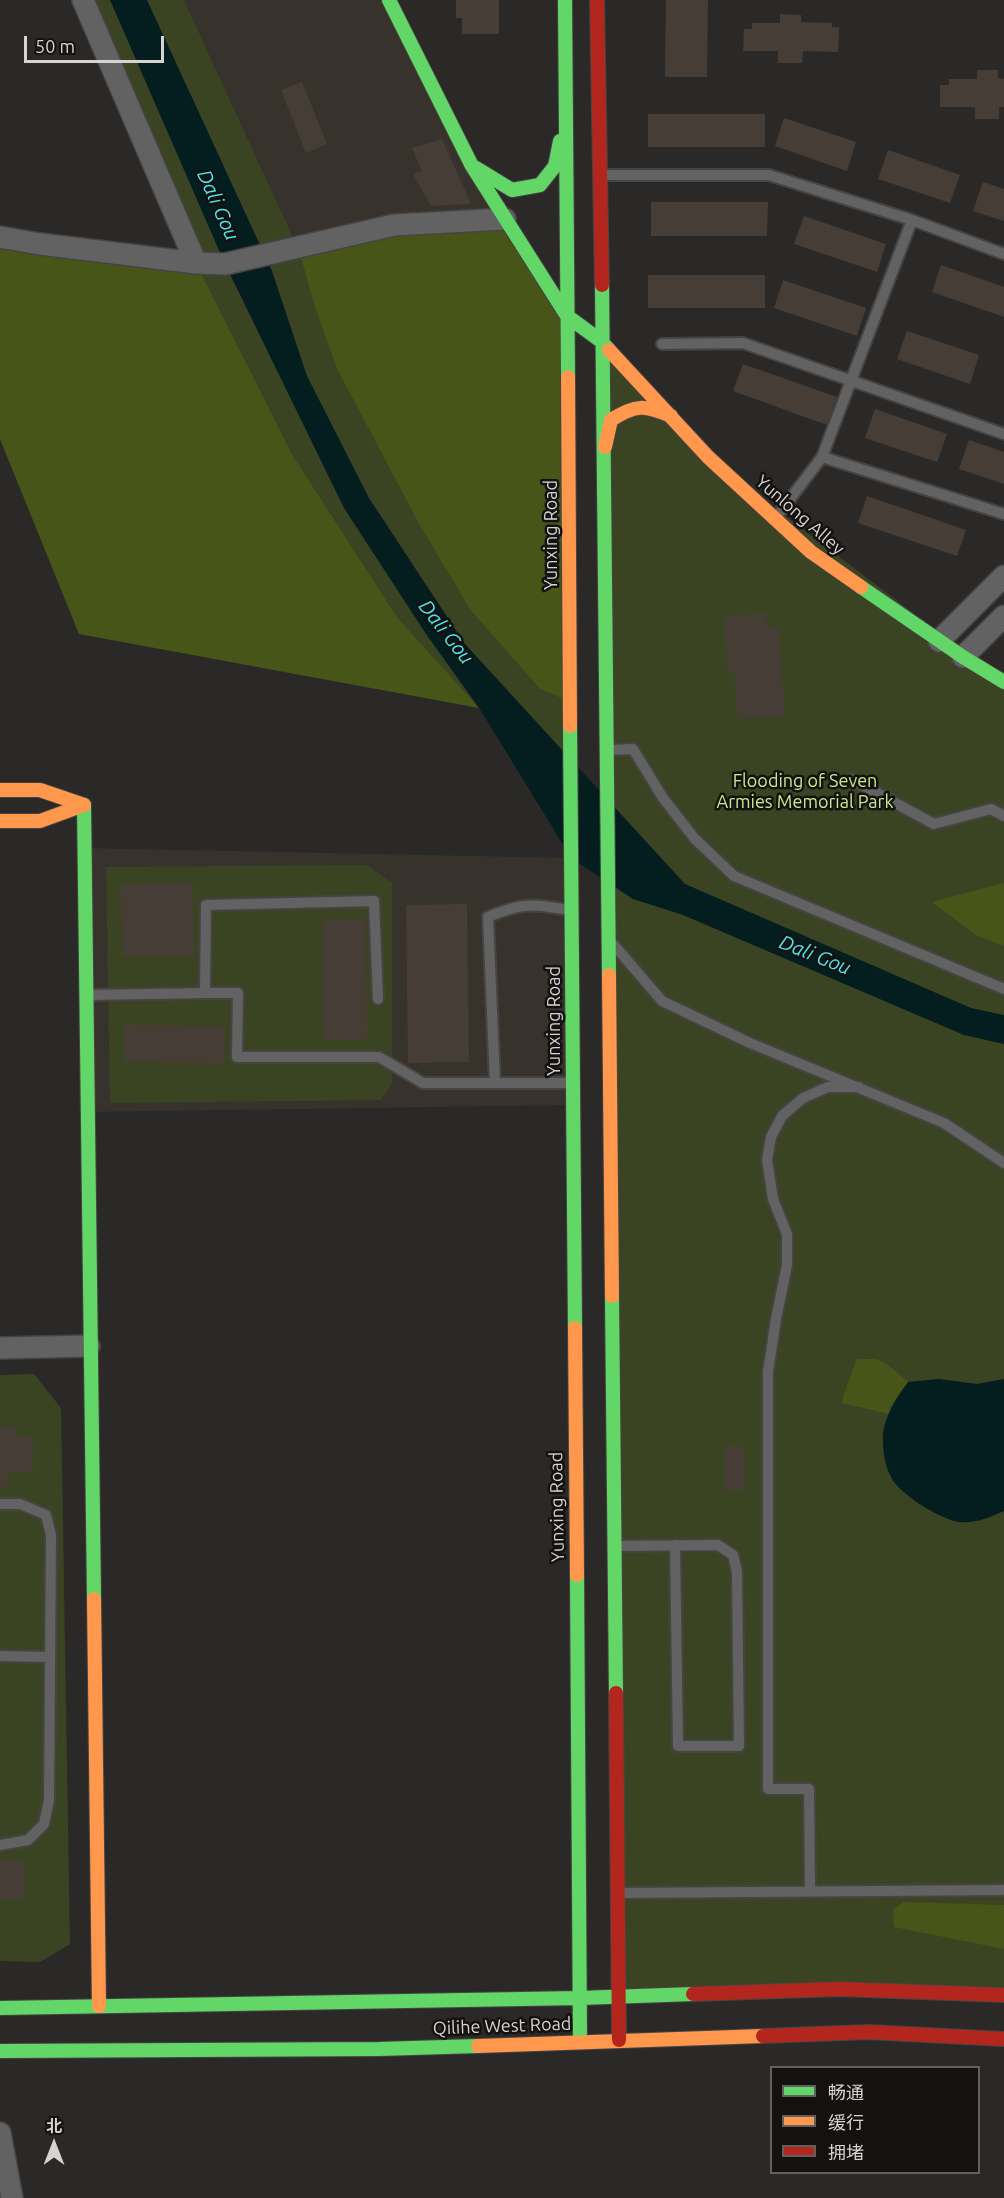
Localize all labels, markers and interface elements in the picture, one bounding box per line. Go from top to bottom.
scale bar [27,24,166,62]
text: 50 m [35,36,75,56]
water label: Dali Gou [192,166,244,244]
street label: Yunlong Alley [751,471,849,559]
street label: Yunxing Road [540,480,562,590]
water label: Dali Gou [414,595,478,669]
park label: Flooding of Seven Armies Memorial Park [717,770,893,812]
water label: Dali Gou [776,930,854,980]
street label: Yunxing Road [543,966,565,1076]
street label: Yunxing Road [545,1452,569,1562]
street label: Qilihe West Road [432,2013,572,2039]
legend [770,2066,980,2174]
text: 畅通 [828,2082,864,2102]
text: 缓行 [828,2112,864,2132]
north arrow [24,2114,84,2174]
text: 北 [46,2117,62,2135]
text: 拥堵 [828,2142,864,2162]

